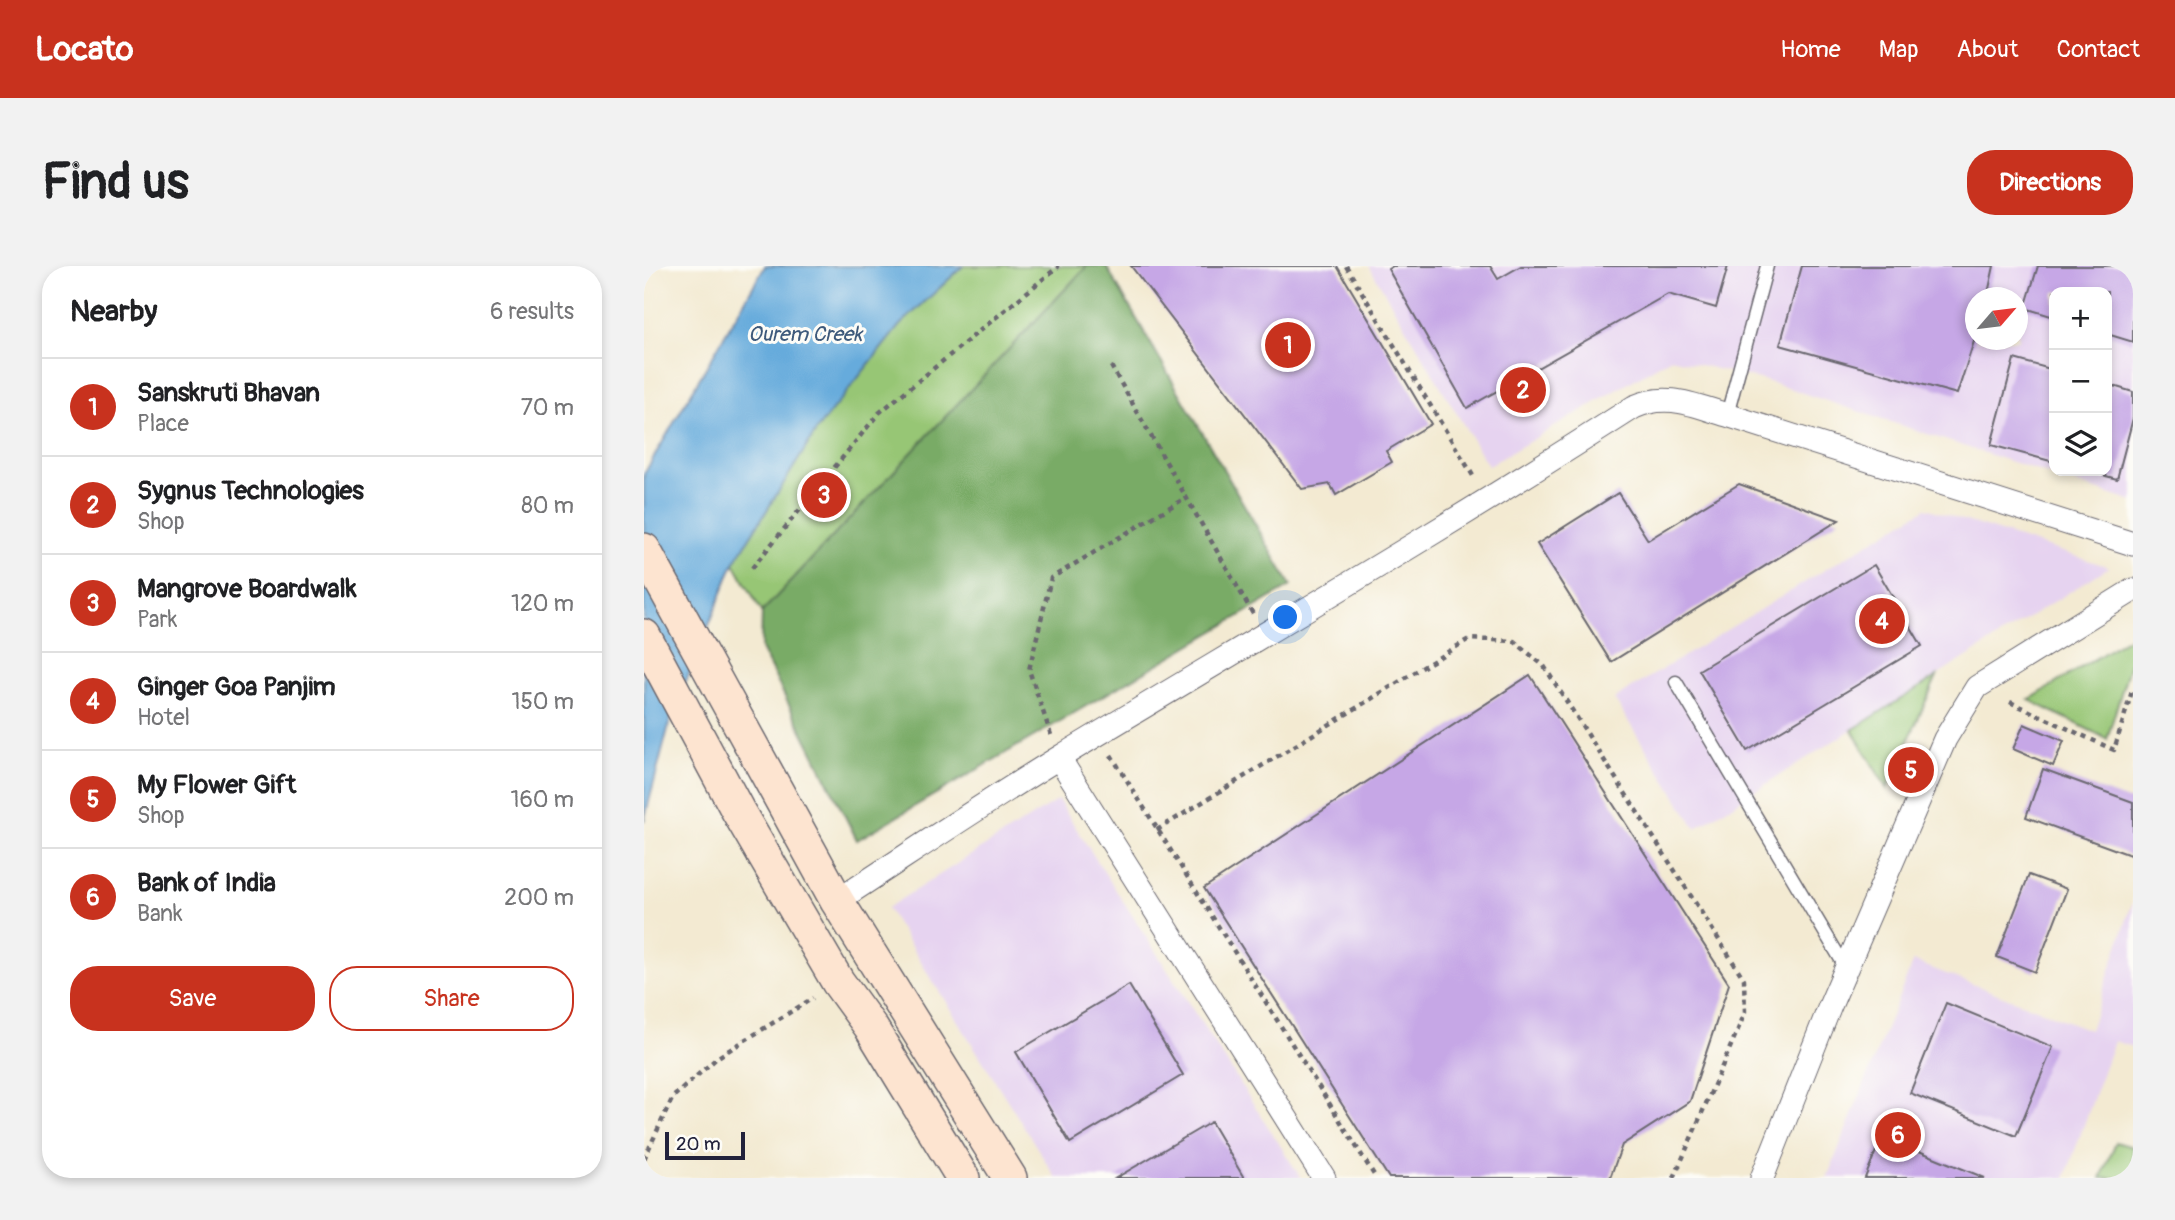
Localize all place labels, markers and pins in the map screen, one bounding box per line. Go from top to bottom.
pin: 1 [1265,319,1311,371]
pin: 2 [1500,364,1546,416]
pin: 3 [801,469,847,521]
pin: 4 [1859,595,1905,647]
pin: 5 [1888,744,1934,796]
pin: 6 [1875,1109,1921,1161]

